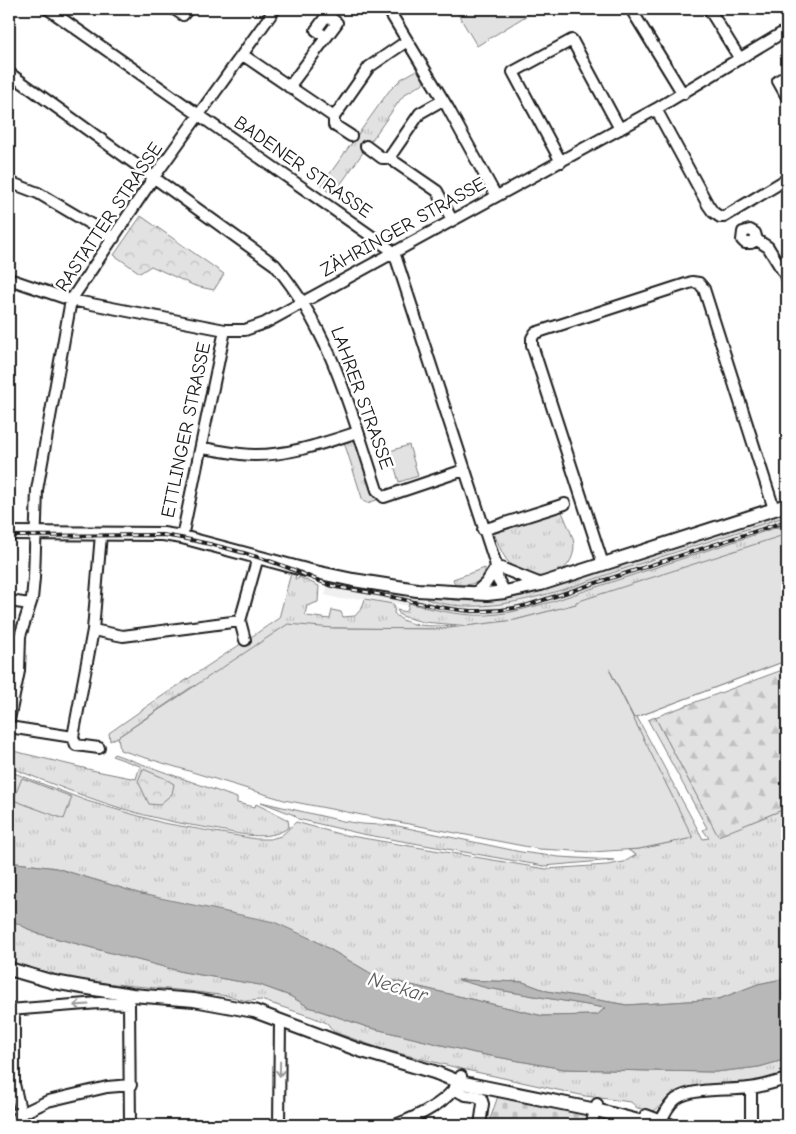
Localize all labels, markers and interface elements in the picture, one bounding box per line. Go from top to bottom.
street label: BADENER STRASSE [230,111,376,223]
street label: RASTATTER STRASSE [51,138,167,296]
street label: ZÄHRINGER STRASSE [317,173,489,281]
street label: LAHRER STRASSE [326,324,398,472]
street label: ETTLINGER STRASSE [157,340,215,520]
water label: Neckar [366,967,431,1007]
one-way arrow [73,1000,89,1009]
one-way arrow [275,1060,284,1076]

